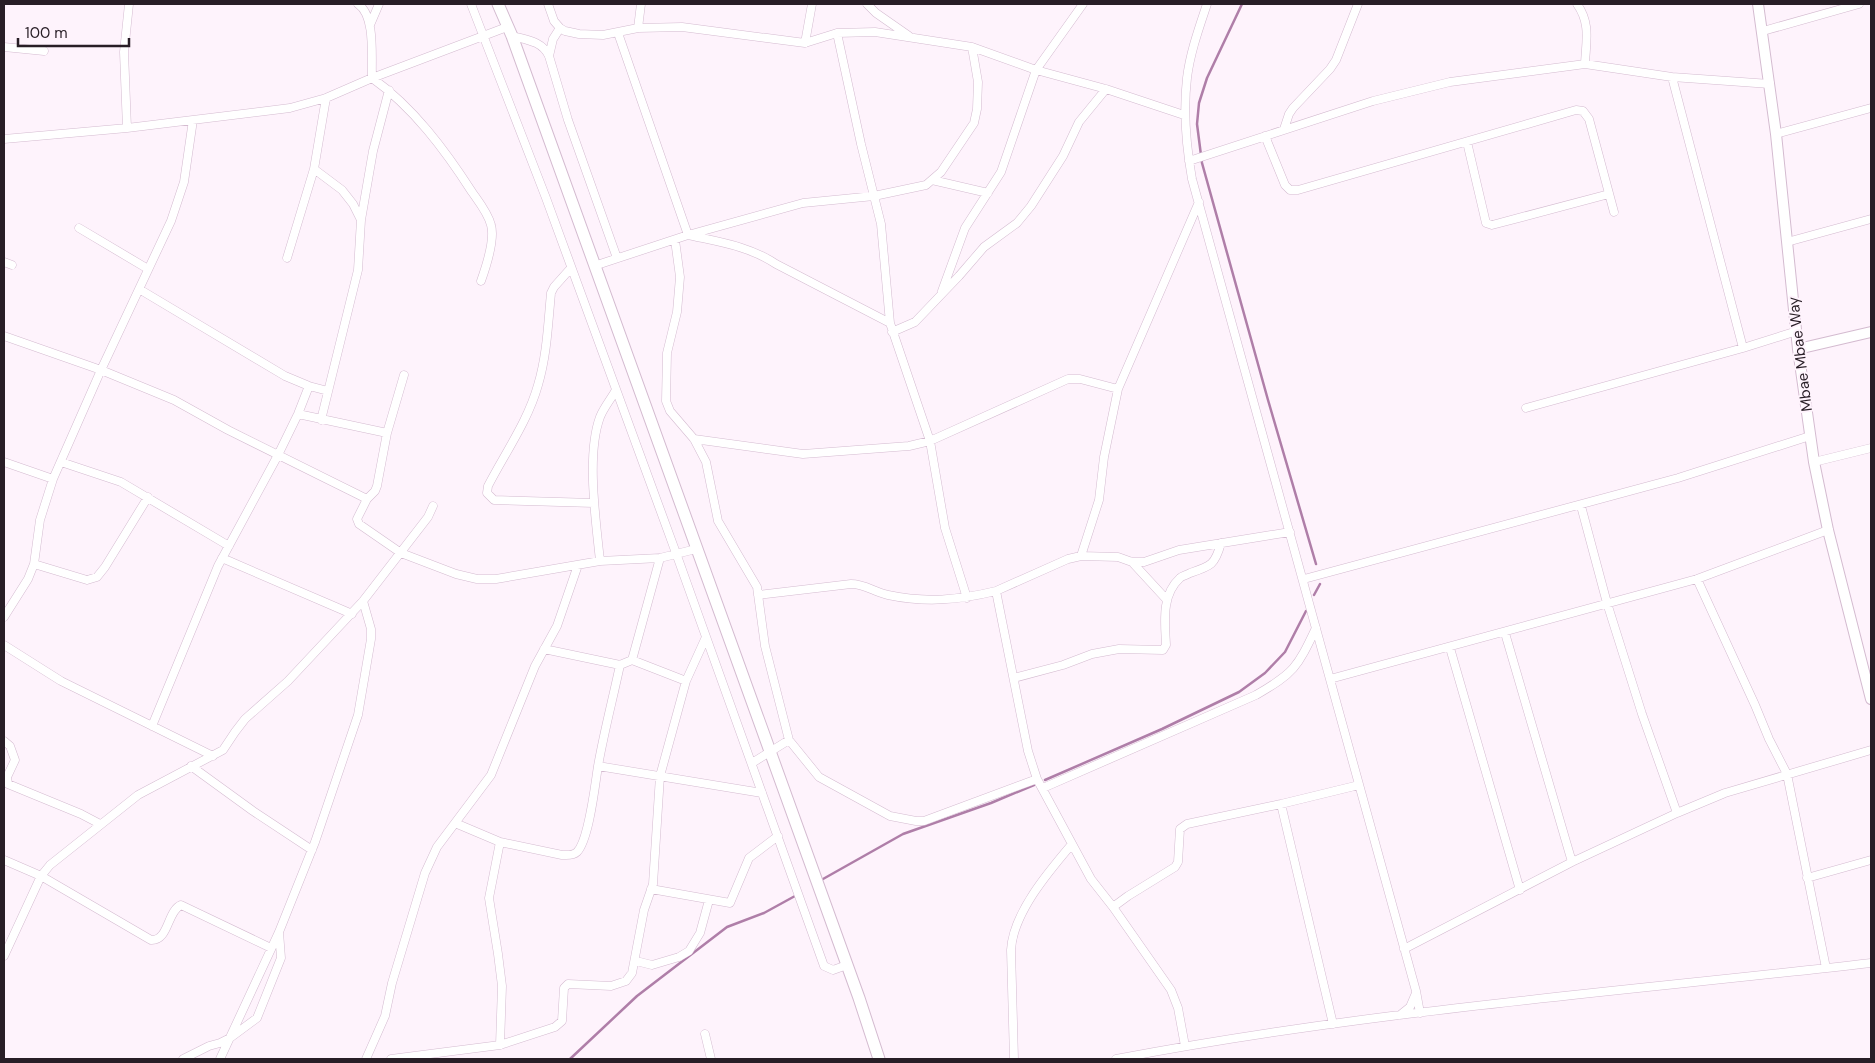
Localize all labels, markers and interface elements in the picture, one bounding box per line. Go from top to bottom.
scale bar [18,15,129,47]
text: 100 m [25,23,68,43]
street label: Mbae Mbae Way [1783,295,1817,412]

